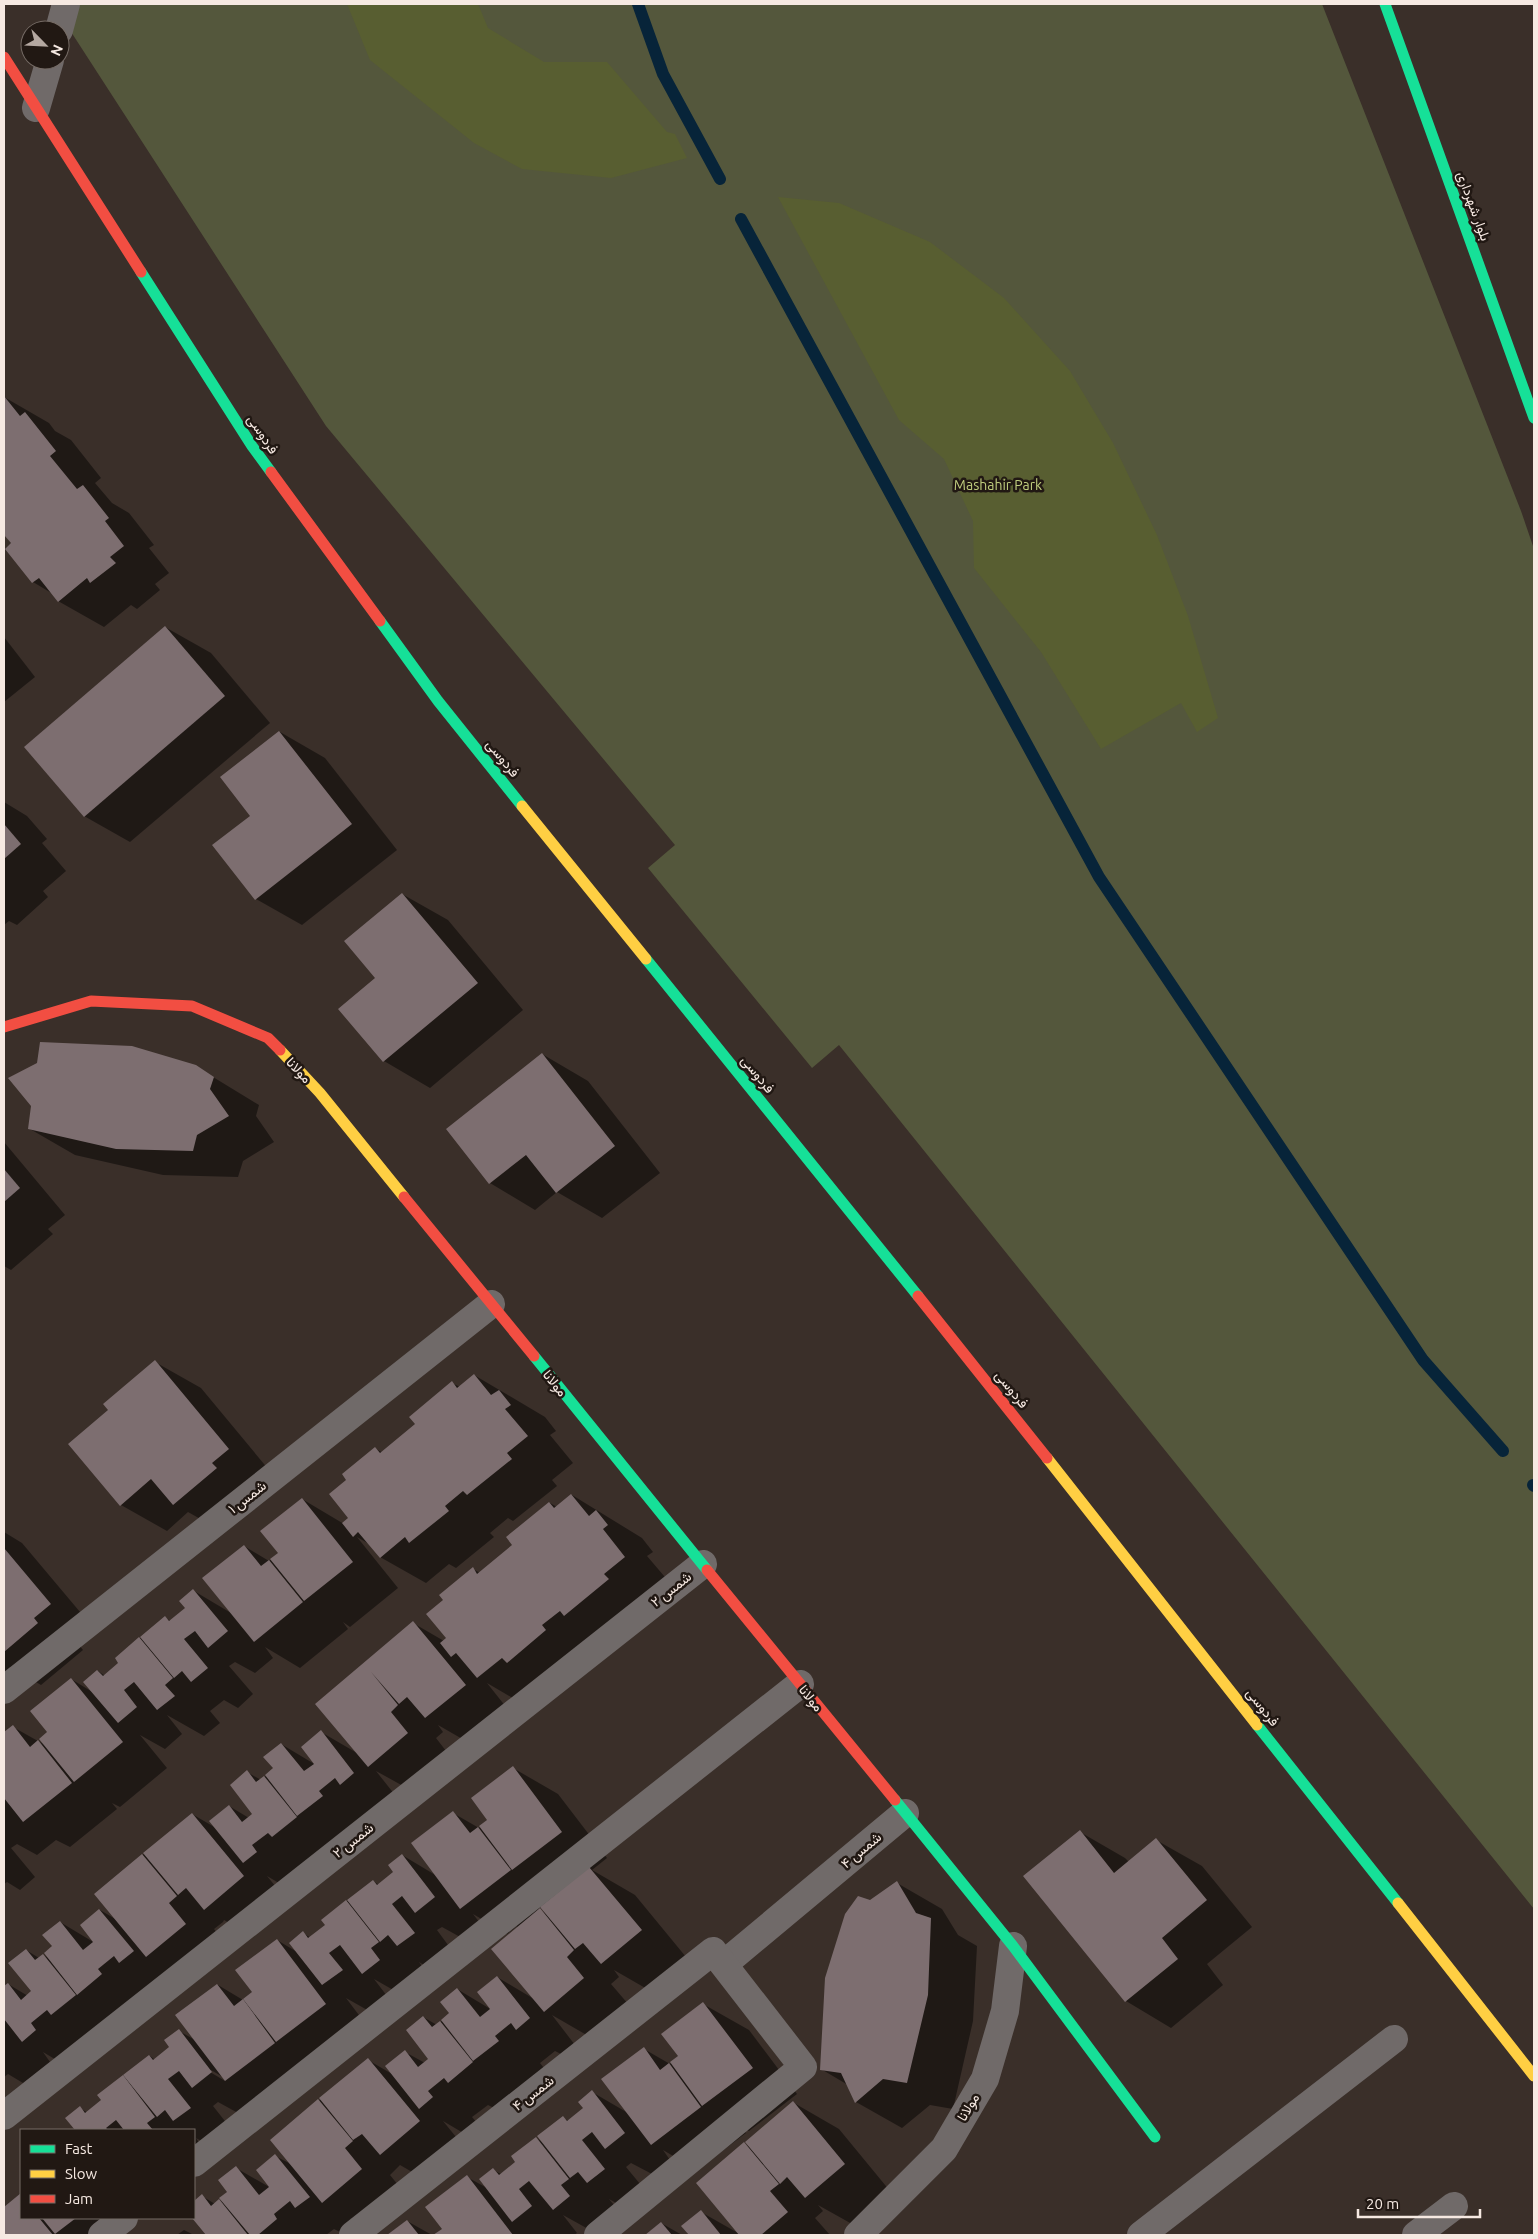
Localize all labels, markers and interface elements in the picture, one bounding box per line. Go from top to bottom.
north arrow [20,20,70,70]
text: N [47,42,66,58]
street label: بلوار شهرداری [1453,169,1494,243]
street label: فردوسی [243,411,282,457]
park label: Mashahir Park [954,477,1042,493]
street label: فردوسی [482,736,523,781]
street label: فردوسی [737,1052,778,1097]
street label: مولانا [282,1054,315,1087]
street label: مولانا [539,1367,570,1400]
street label: فردوسی [991,1367,1032,1412]
street label: شمس ۱ [225,1477,270,1518]
street label: شمس ۲ [648,1568,695,1611]
street label: مولانا [795,1682,826,1715]
street label: فردوسی [1242,1685,1283,1730]
street label: شمس ۲ [330,1819,377,1862]
street label: شمس ۴ [838,1829,885,1872]
street label: شمس ۴ [509,2072,557,2115]
street label: مولانا [954,2090,983,2124]
legend [20,2129,195,2219]
text: Fast [65,2140,93,2157]
text: Slow [65,2165,98,2182]
scale bar [1358,2186,1480,2218]
text: Jam [65,2190,93,2207]
text: 20 m [1366,2195,1399,2212]

